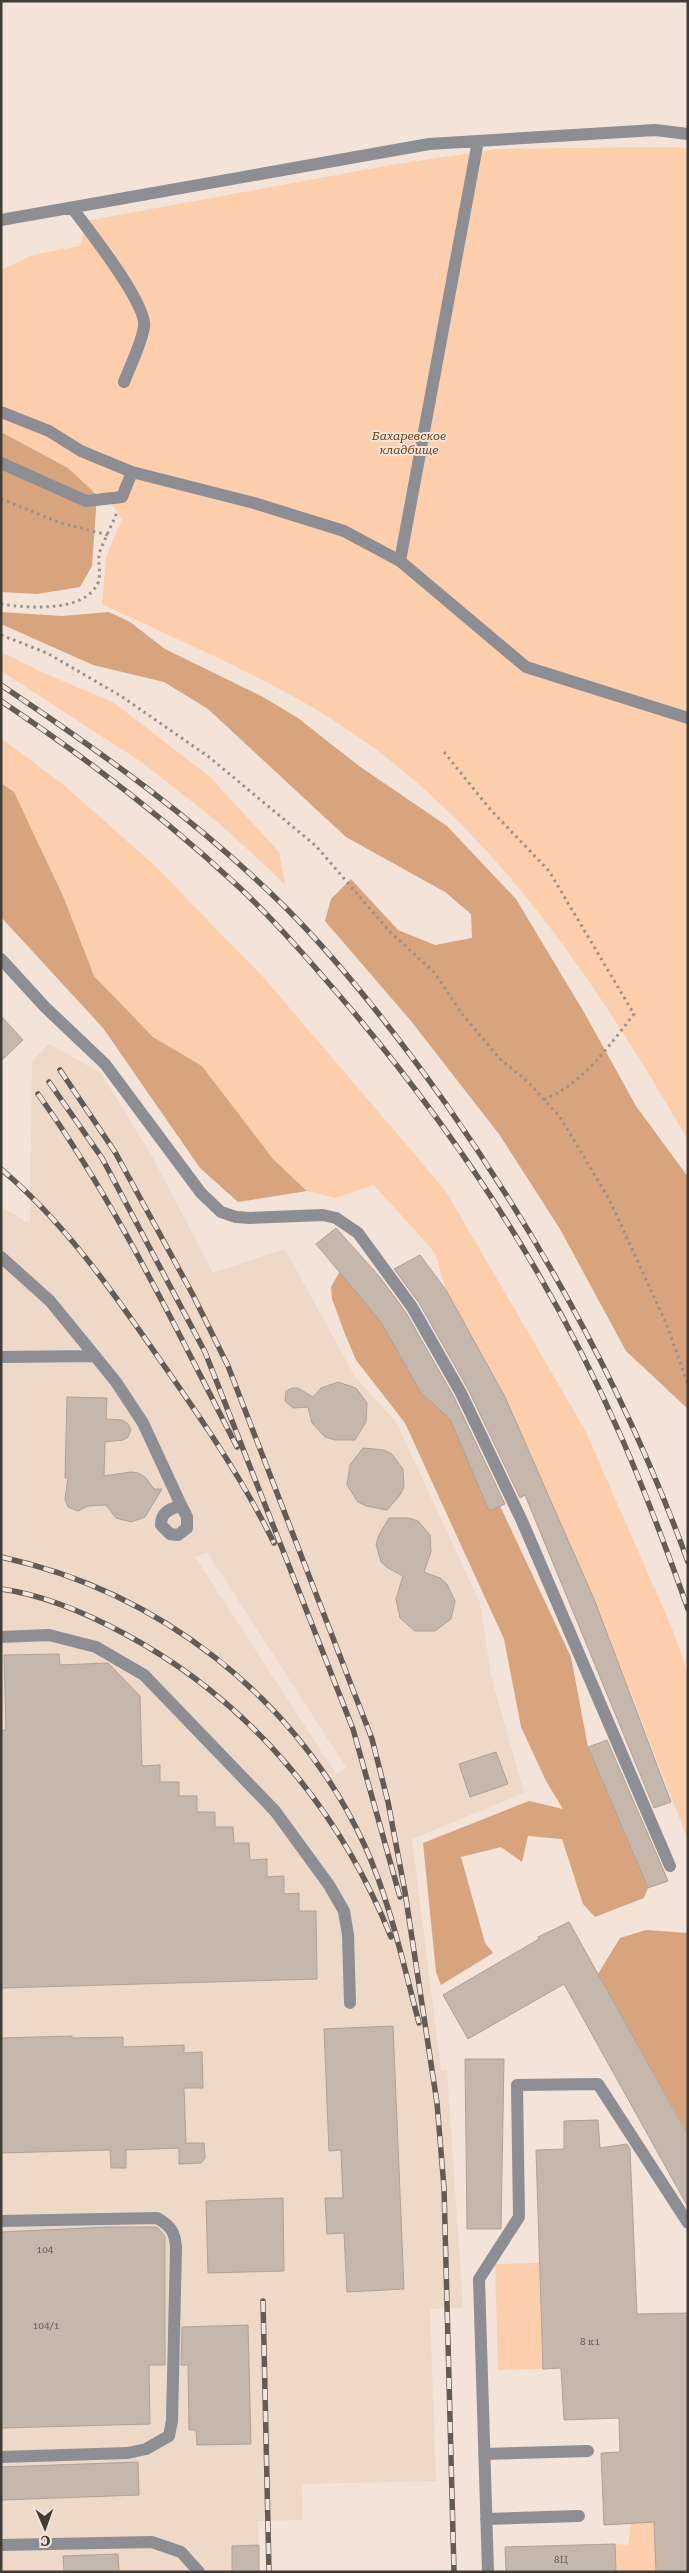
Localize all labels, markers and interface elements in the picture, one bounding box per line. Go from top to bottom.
park label: Бахаревское кладбище [371,429,446,457]
house number: 104 [37,2244,54,2255]
house number: 104/1 [33,2320,60,2331]
house number: 8 к1 [580,2336,600,2347]
north arrow [20,2503,70,2553]
text: С [40,2533,51,2549]
house number: 8Ц [554,2554,568,2565]

